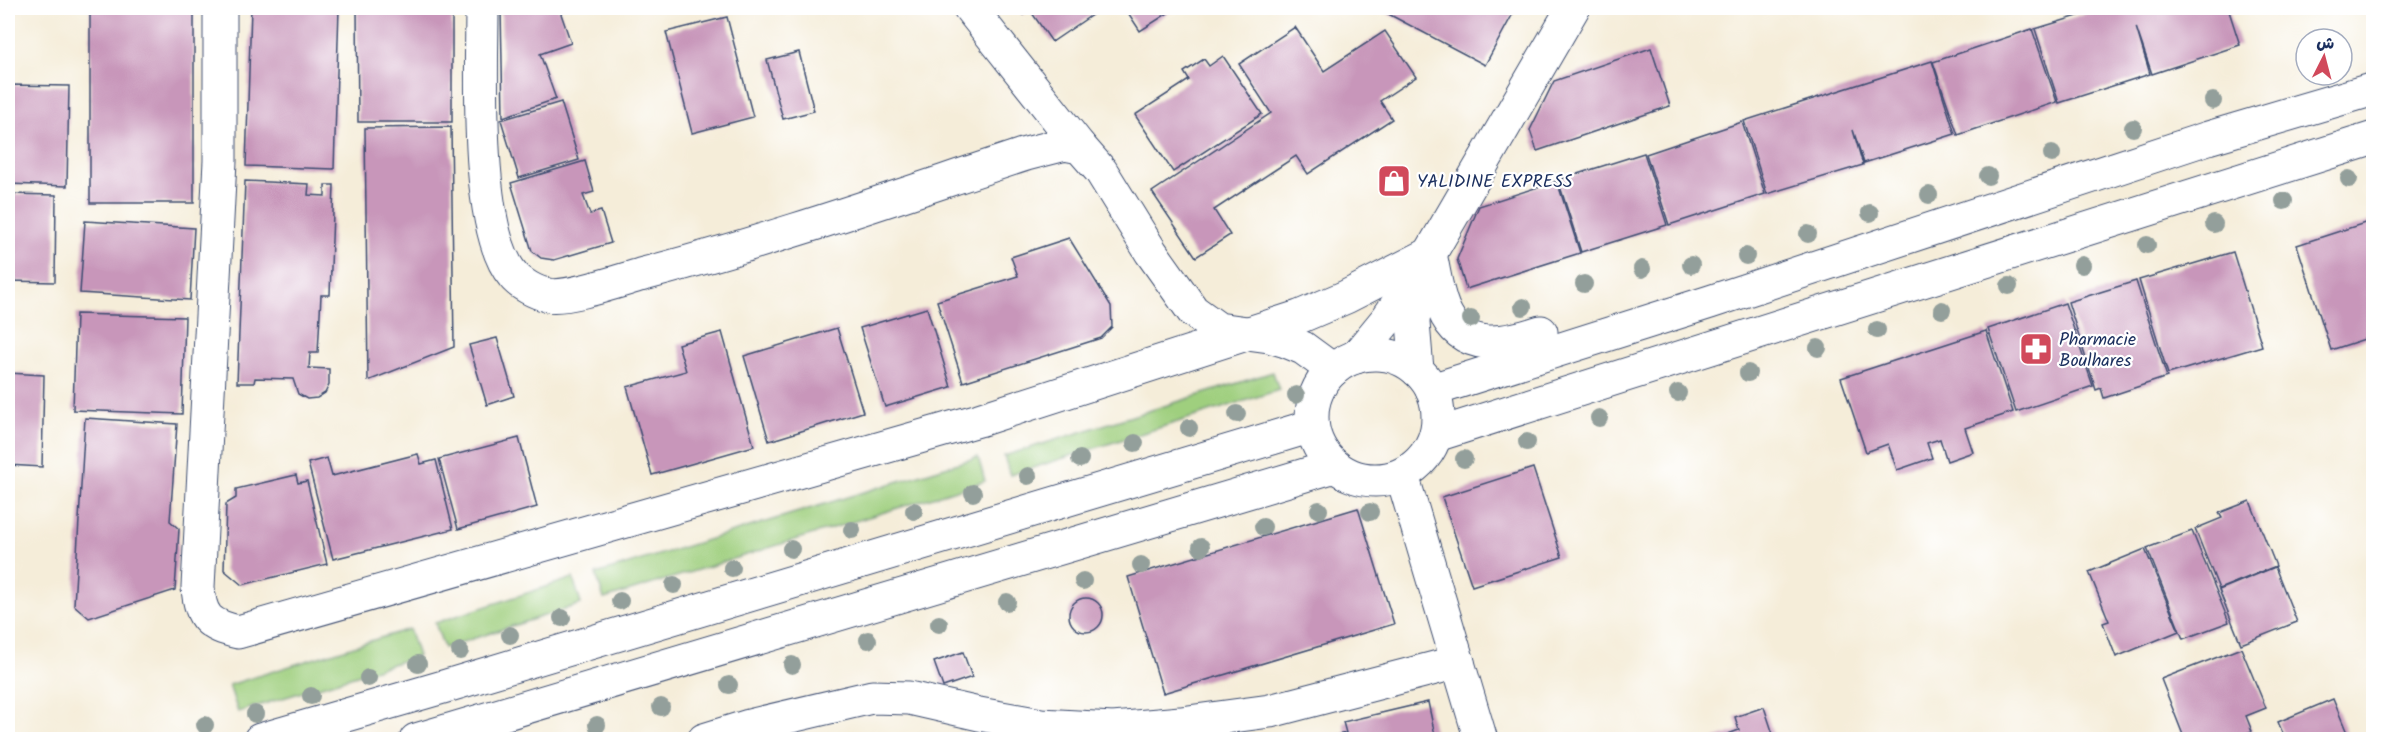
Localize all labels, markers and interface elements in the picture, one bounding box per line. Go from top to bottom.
north arrow [2294,27,2354,87]
text: ش [2315,30,2335,57]
shop icon: YALIDINE EXPRESS [1376,163,1412,199]
place label: YALIDINE EXPRESS [1417,168,1573,197]
place label: Pharmacie Boulhares [2059,326,2136,376]
pharmacy icon: Pharmacie Boulhares [2018,331,2054,367]

